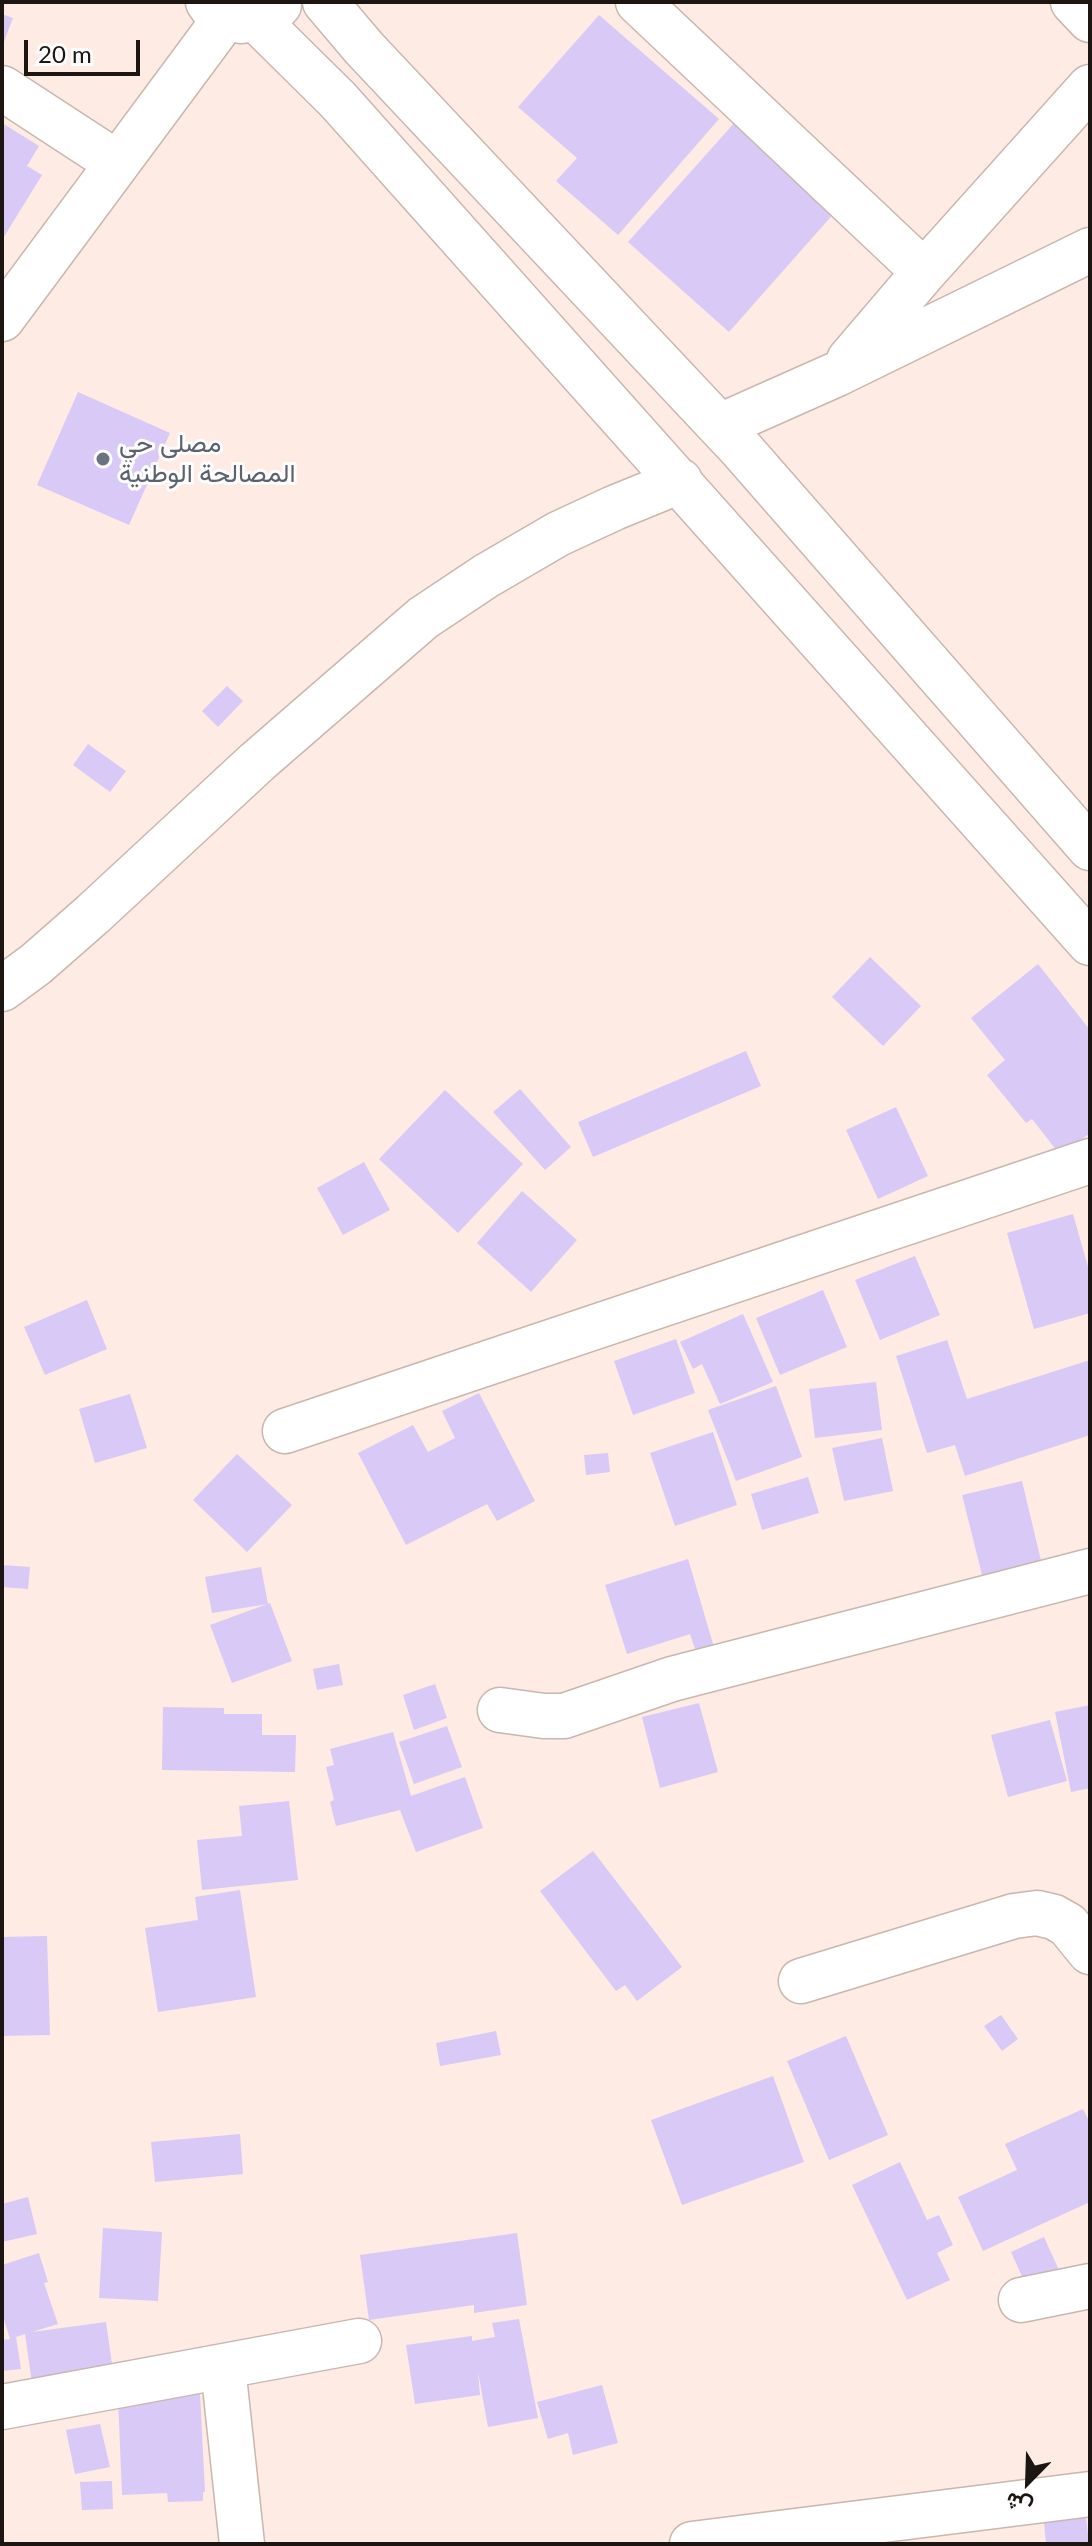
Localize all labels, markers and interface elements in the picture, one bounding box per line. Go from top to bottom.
scale bar [28,24,144,74]
text: 20 m [38,39,92,68]
place label: مصلى حي المصالحة الوطنية [119,428,296,490]
marker: مصلى حي المصالحة الوطنية [94,450,112,468]
north arrow [988,2442,1068,2522]
text: ش [1001,2487,1036,2522]

